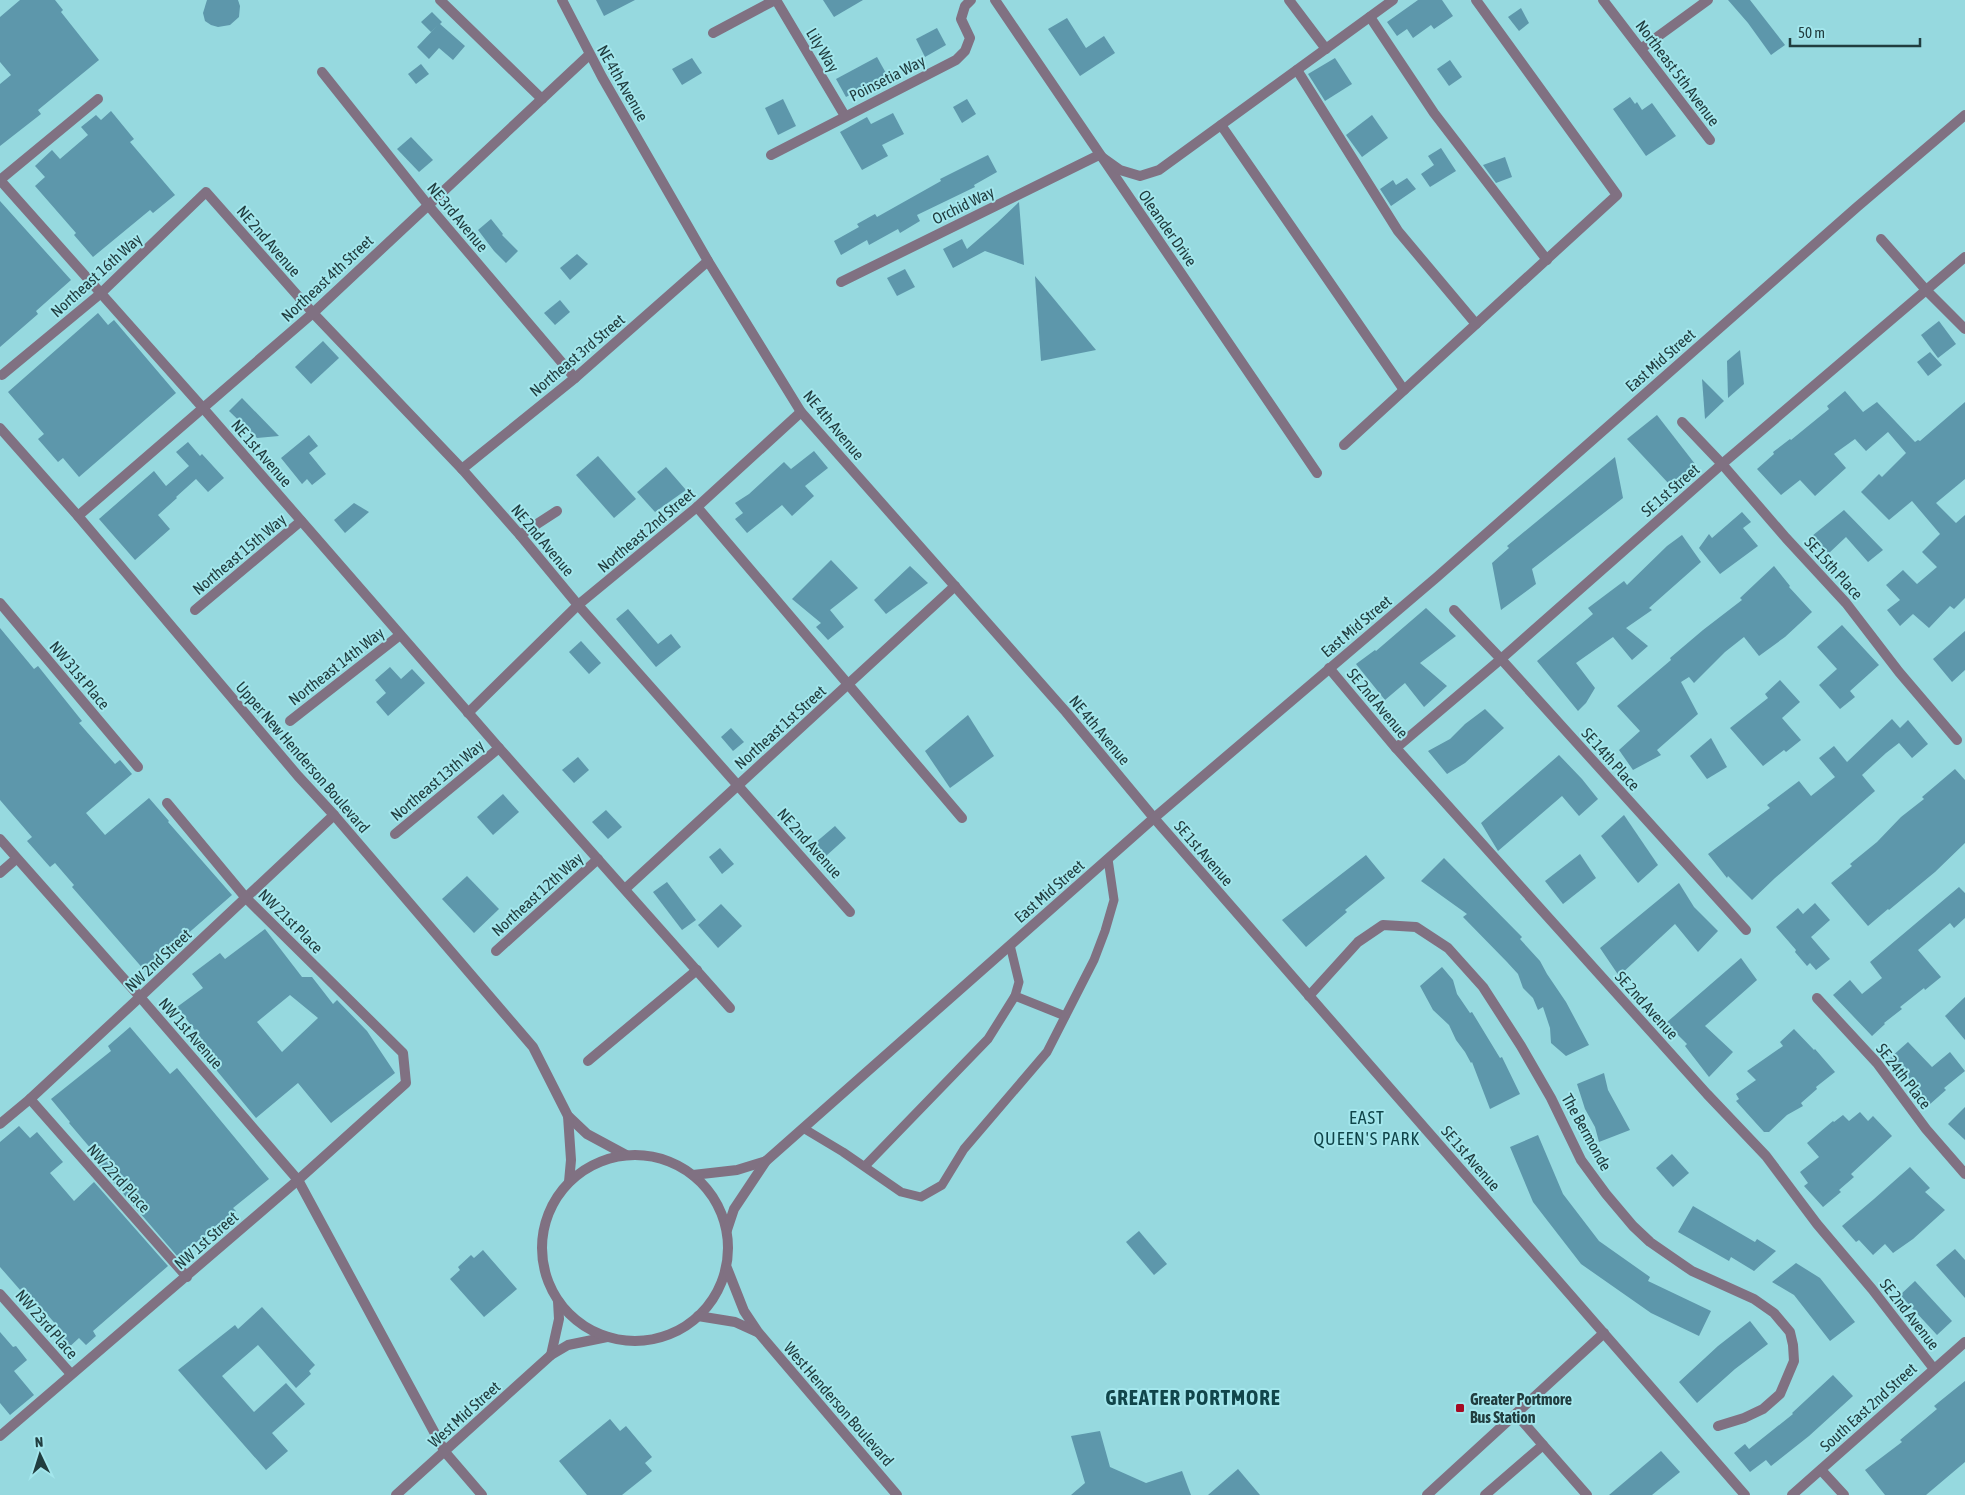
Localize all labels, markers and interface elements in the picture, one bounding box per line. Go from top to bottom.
scale bar [1790,15,1920,47]
street label: Northeast 5th Avenue [1632,17,1724,129]
text: 50 m [1798,24,1825,41]
street label: Lily Way [802,25,843,76]
street label: NE 4th Avenue [594,42,652,124]
street label: Poinsetia Way [846,51,929,106]
street label: NE 3rd Avenue [424,179,492,255]
street label: Orchid Way [929,182,998,229]
street label: Oleander Drive [1135,187,1201,269]
street label: NE 2nd Avenue [233,202,305,280]
street label: Northeast 16th Way [47,229,146,321]
street label: Northeast 4th Street [278,231,377,325]
street label: Northeast 3rd Street [526,310,628,400]
street label: East Mid Street [1622,325,1699,395]
street label: NE 4th Avenue [800,387,868,463]
street label: NE 1st Avenue [228,416,296,490]
street label: SE 1st Street [1637,460,1703,520]
street label: Northeast 2nd Street [594,484,699,576]
street label: NE 2nd Avenue [508,501,578,579]
street label: Northeast 15th Way [189,510,290,599]
street label: SE 15th Place [1801,533,1867,603]
street label: East Mid Street [1317,591,1395,661]
street label: Northeast 14th Way [285,623,388,710]
street label: NW 31st Place [46,637,114,713]
street label: SE 2nd Avenue [1344,665,1412,741]
street label: Upper New Henderson Boulevard [232,678,374,837]
street label: Northeast 1st Street [731,681,829,773]
street label: NE 4th Avenue [1066,692,1134,768]
street label: SE 14th Place [1578,724,1644,794]
street label: Northeast 13th Way [387,736,488,825]
street label: NE 2nd Avenue [774,804,846,882]
street label: SE 1st Avenue [1171,817,1237,889]
street label: Northeast 12th Way [488,848,587,940]
street label: East Mid Street [1011,856,1088,926]
street label: NW 21st Place [255,885,327,957]
street label: NW 2nd Street [121,925,195,995]
street label: SE 2nd Avenue [1612,967,1682,1043]
street label: NW 1st Avenue [156,994,226,1072]
street label: SE 24th Place [1873,1040,1935,1112]
street label: The Bermonde [1558,1090,1616,1174]
district label: EAST QUEEN'S PARK [1314,1107,1420,1149]
street label: SE 1st Avenue [1438,1122,1504,1194]
street label: NW 22rd Place [84,1140,154,1216]
street label: NW 1st Street [171,1207,242,1272]
street label: SE 2nd Avenue [1877,1275,1943,1353]
street label: NW 23rd Place [12,1286,82,1362]
street label: West Henderson Boulevard [780,1338,898,1470]
street label: South East 2nd Street [1816,1359,1920,1455]
street label: West Mid Street [424,1377,504,1451]
district label: GREATER PORTMORE [1105,1385,1281,1409]
place label: Greater Portmore Bus Station [1470,1390,1572,1426]
marker: Greater Portmore Bus Station [1454,1402,1466,1414]
north arrow [15,1430,65,1480]
text: N [34,1434,44,1450]

